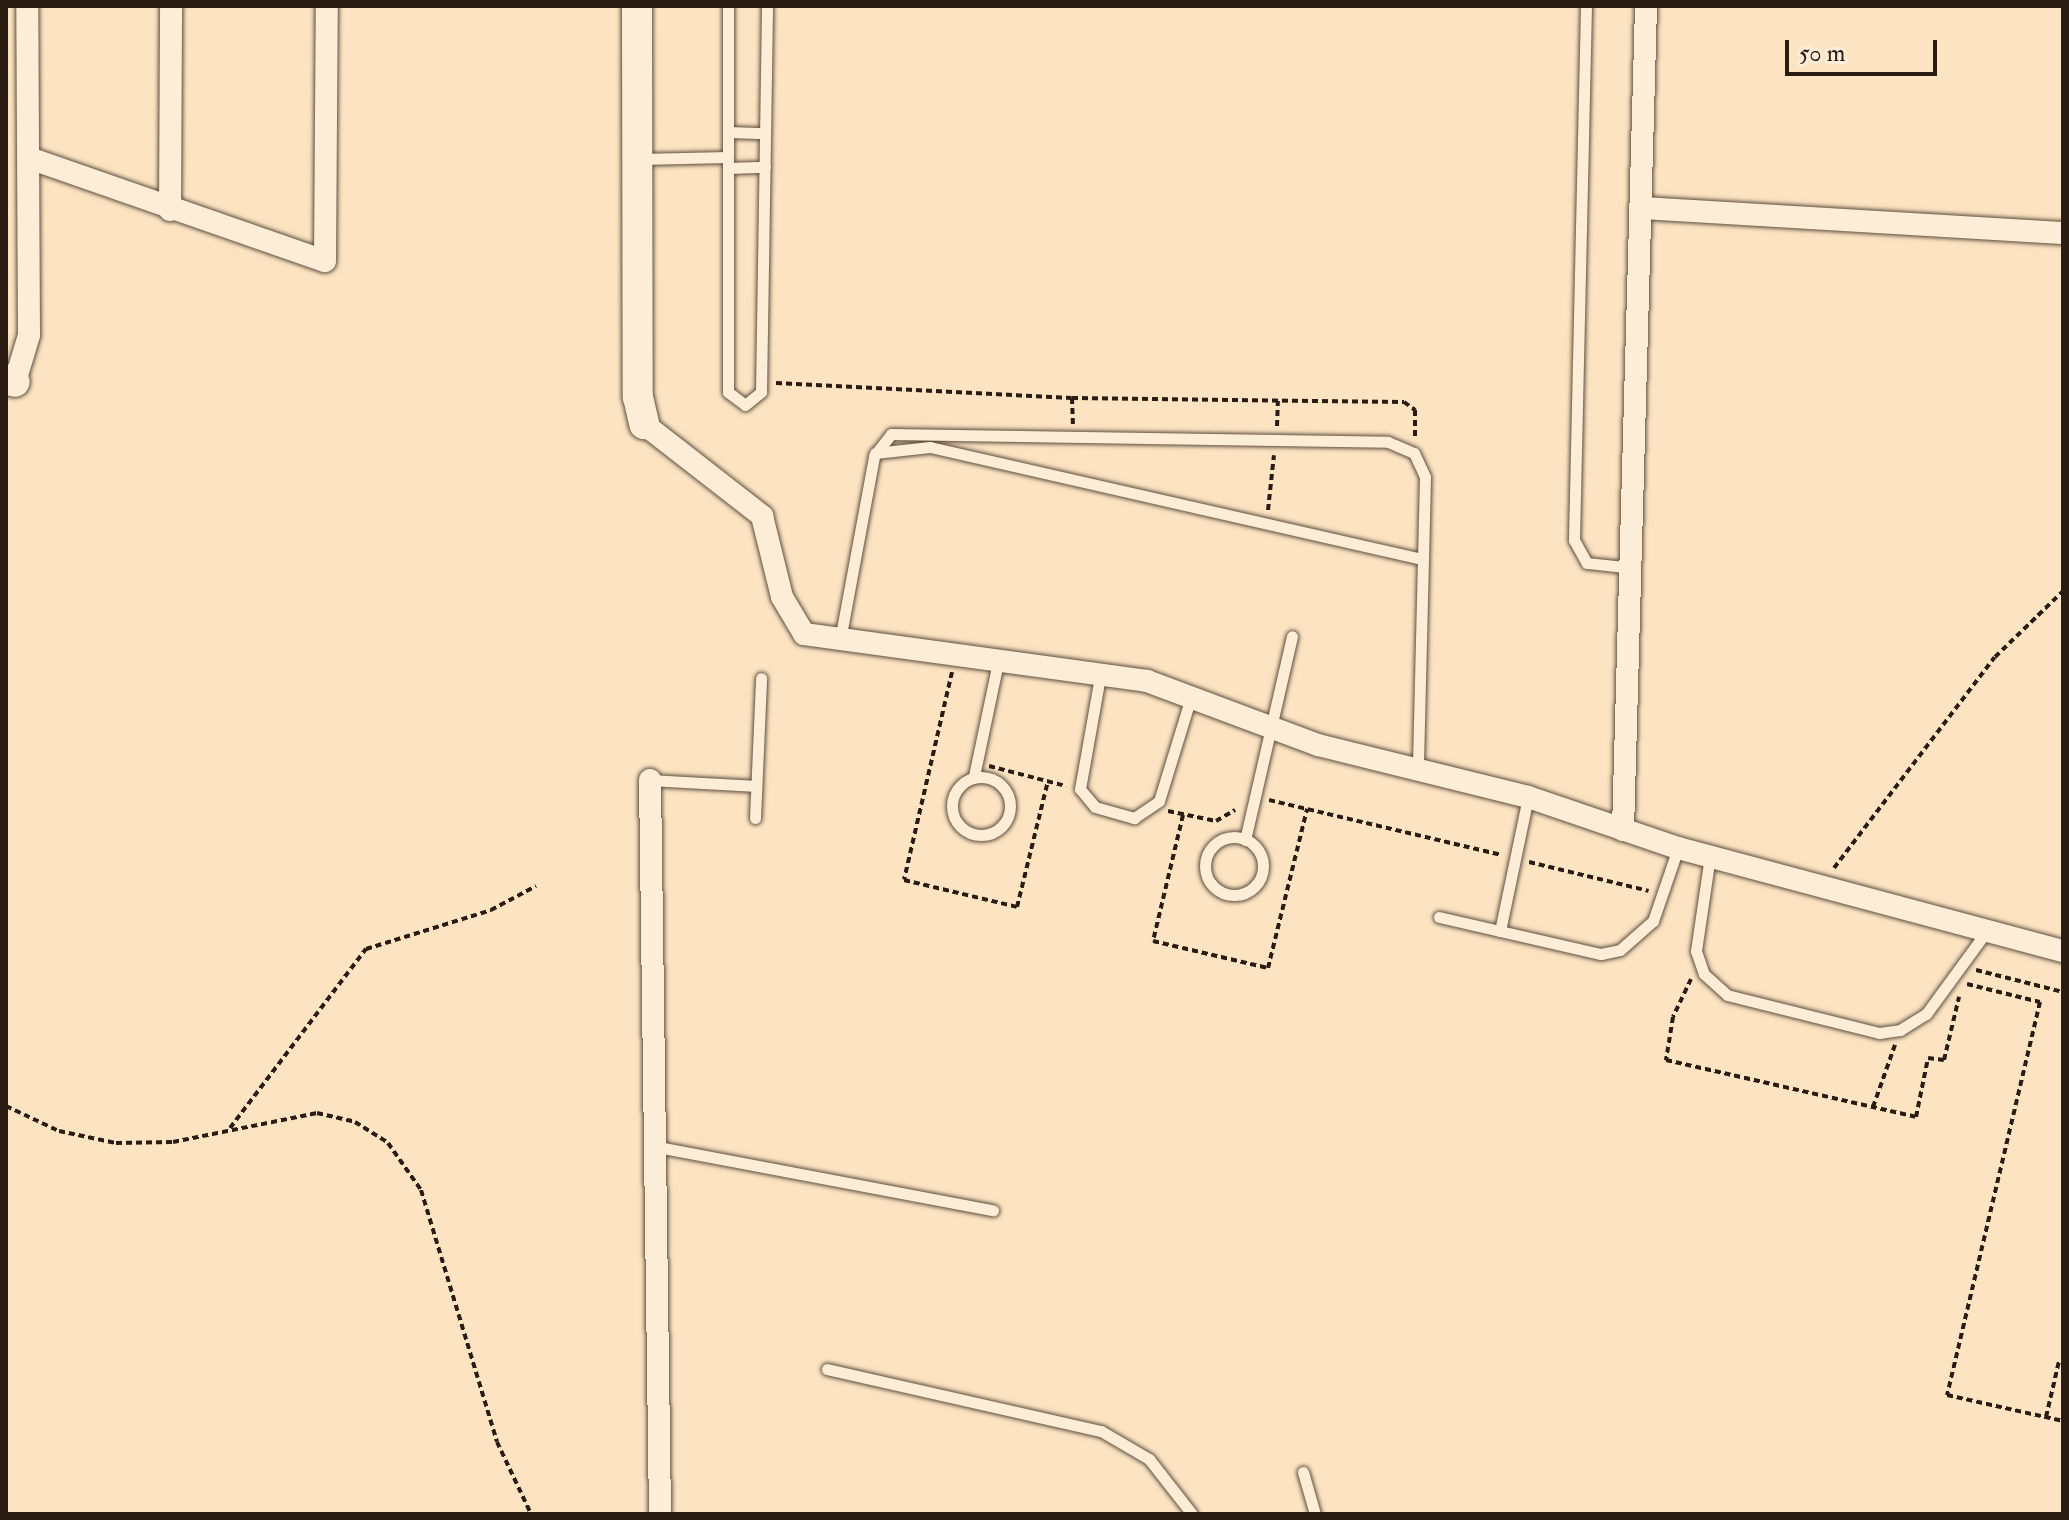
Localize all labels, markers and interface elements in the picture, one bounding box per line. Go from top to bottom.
scale bar [1789,24,1941,74]
text: 50 m [1799,38,1845,69]

